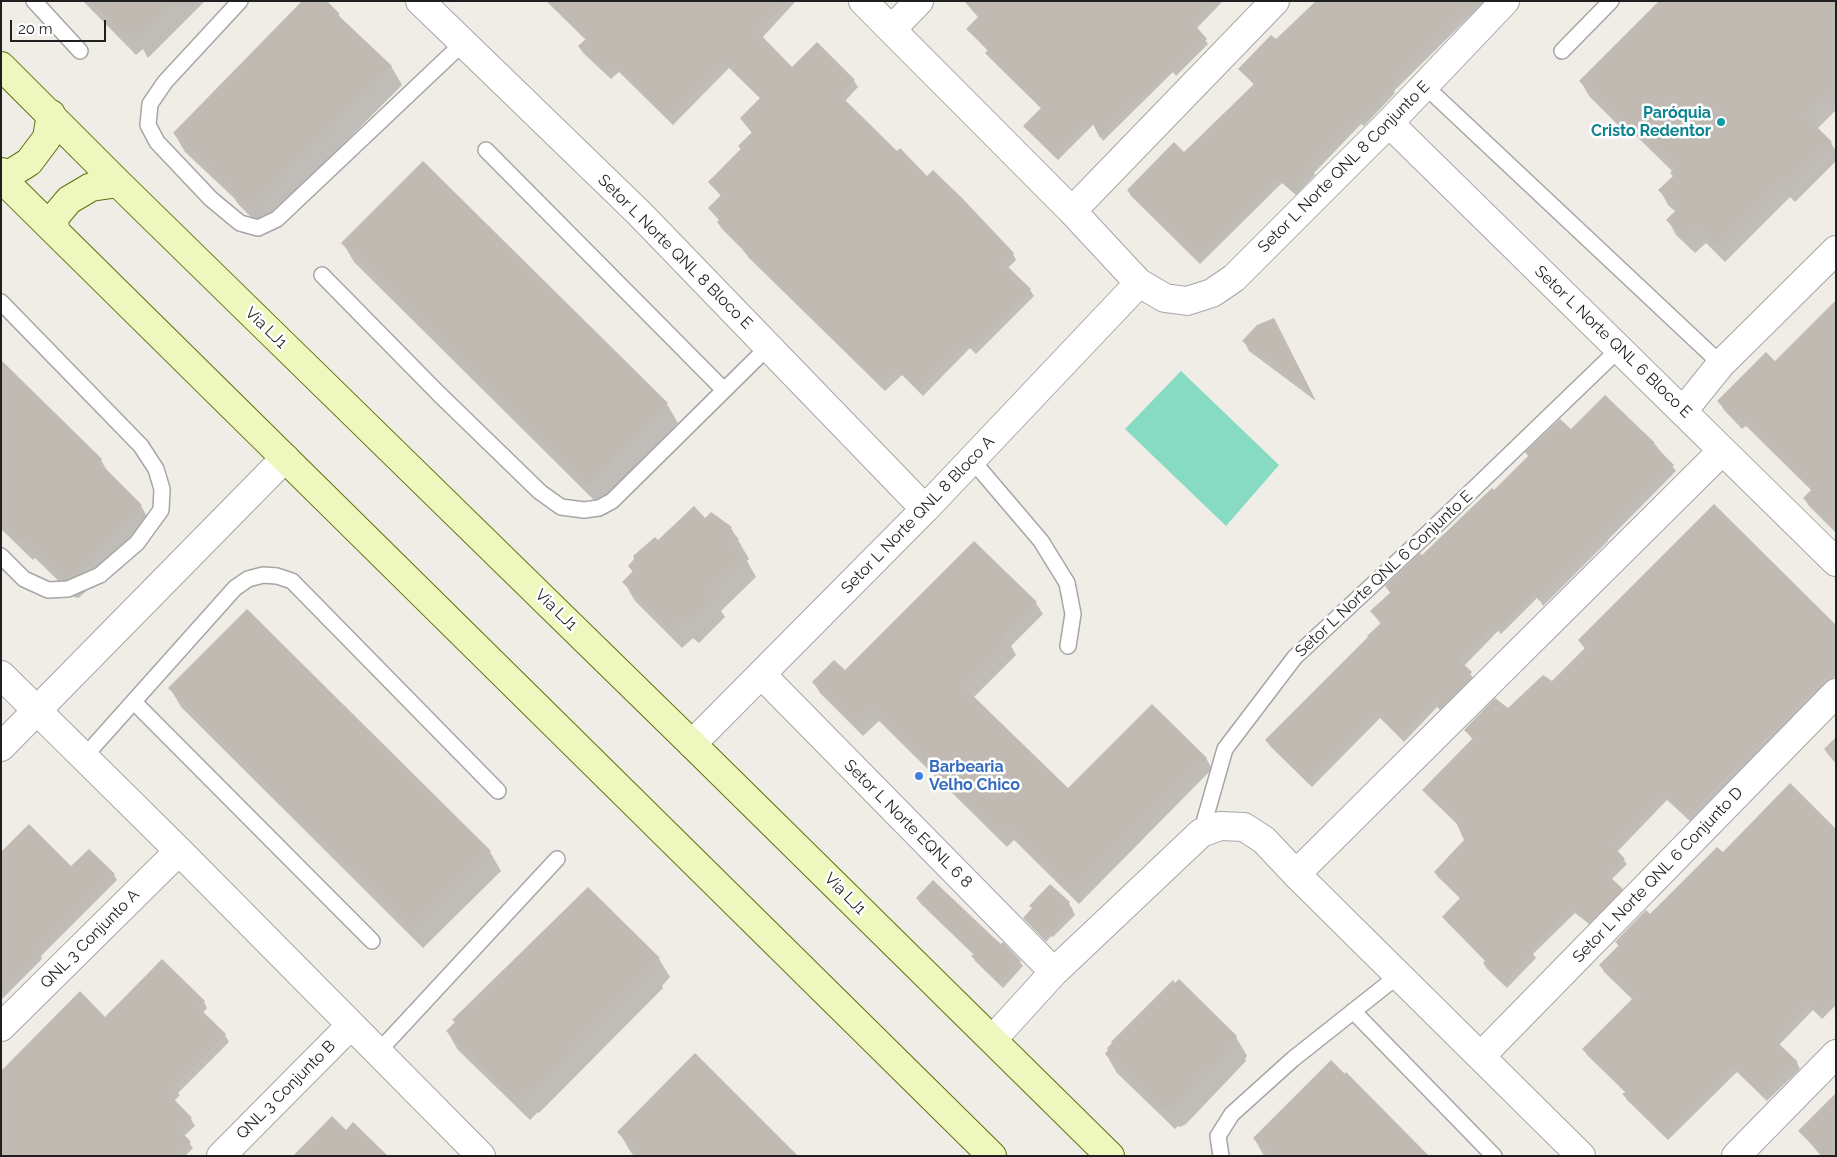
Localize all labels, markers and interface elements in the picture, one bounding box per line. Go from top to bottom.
scale bar [12,10,109,42]
text: 20 m [18,20,53,38]
street label: Setor L Norte QNL 8 Conjunto E [1254,77,1434,257]
place label: Paróquia Cristo Redentor [1591,103,1711,141]
marker: Paróquia Cristo Redentor [1715,116,1727,128]
street label: Setor L Norte QNL 8 Bloco E [594,171,756,333]
street label: Setor L Norte QNL 6 Bloco E [1530,262,1696,422]
street label: Via LJ1 [241,303,291,353]
street label: Setor L Norte QNL 8 Bloco A [838,432,998,598]
street label: Setor L Norte QNL 6 Conjunto E [1291,487,1477,661]
street label: Via LJ1 [531,585,581,635]
street label: Setor L Norte EQNL 6 8 [840,756,976,892]
place label: Barbearia Velho Chico [929,757,1020,795]
marker: Barbearia Velho Chico [913,770,925,782]
street label: Setor L Norte QNL 6 Conjunto D [1569,783,1747,967]
street label: Via LJ1 [820,869,870,919]
street label: QNL 3 Conjunto A [36,885,144,993]
street label: QNL 3 Conjunto B [233,1037,339,1143]

